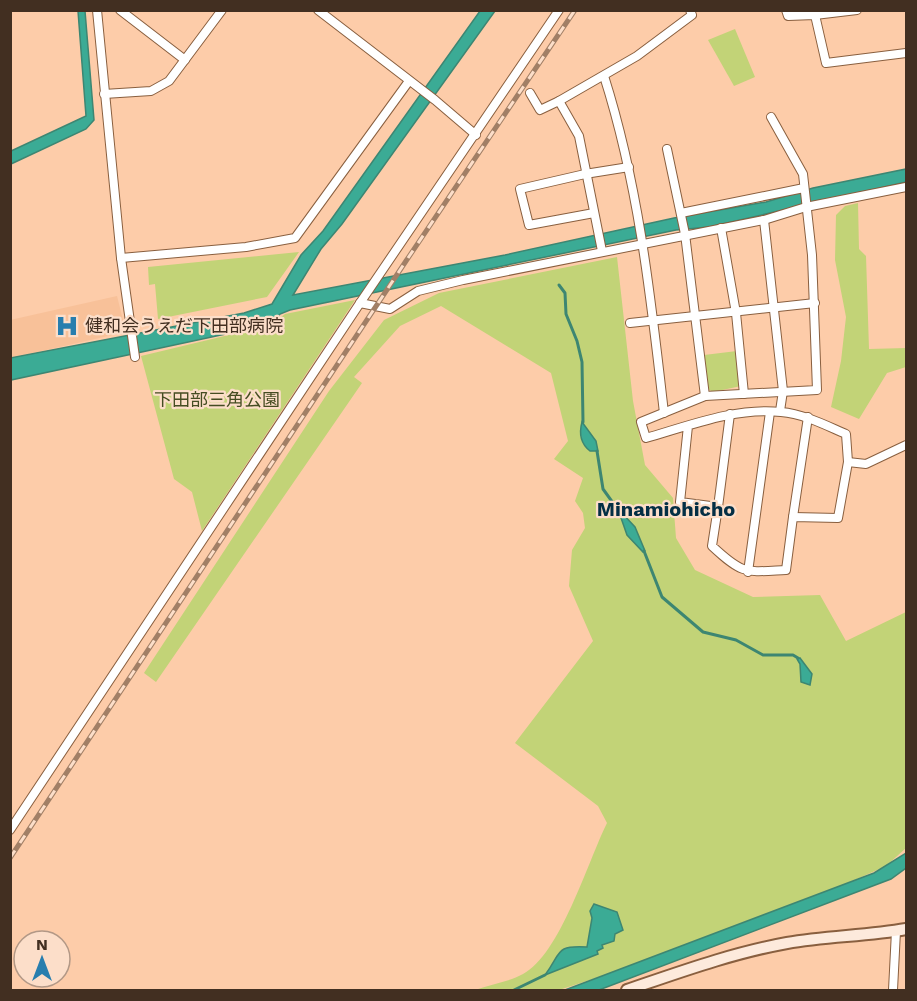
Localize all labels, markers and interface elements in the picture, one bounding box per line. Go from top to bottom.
hospital icon: 健和会うえだ下田部病院 [54,313,80,339]
place label: 健和会うえだ下田部病院 [85,315,283,336]
park label: 下田部三角公園 [154,389,280,410]
district label: Minamiohicho [597,497,735,521]
north arrow [12,929,72,989]
text: N [36,935,48,954]

